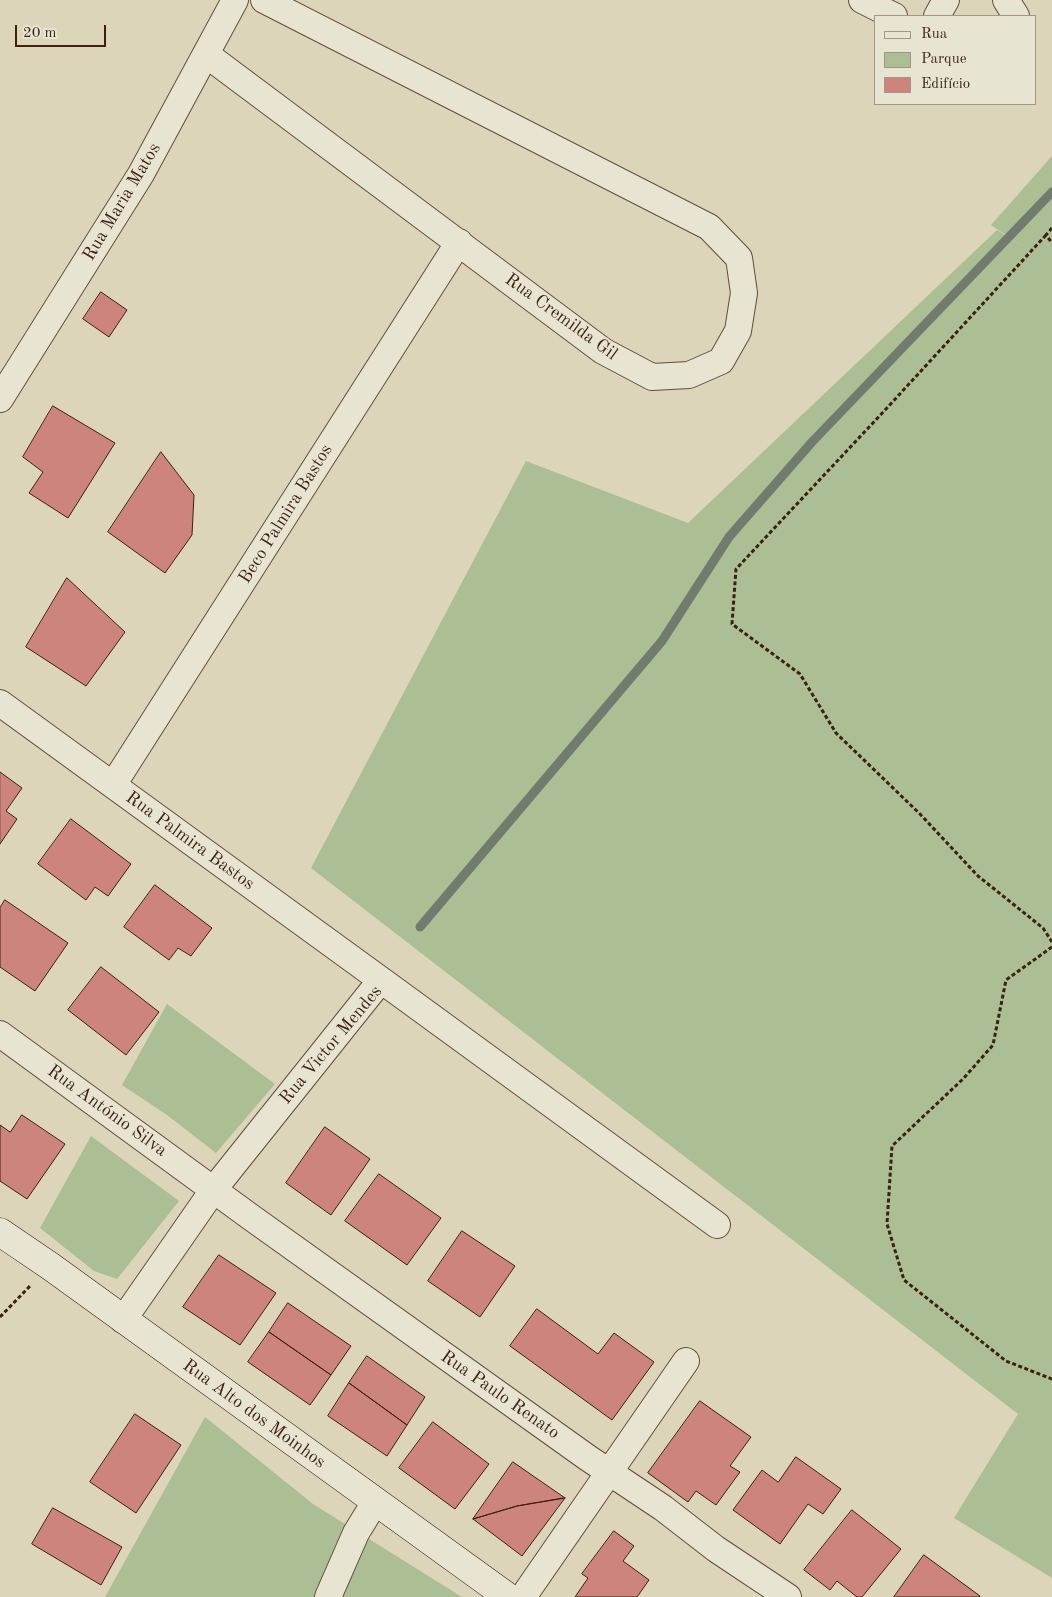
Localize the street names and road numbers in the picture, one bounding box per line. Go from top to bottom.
street label: Rua Maria Matos [78,139,166,265]
street label: Rua Cremilda Gil [500,269,622,365]
street label: Beco Palmira Bastos [234,440,338,588]
street label: Rua Palmira Bastos [121,787,259,895]
street label: Rua Victor Mendes [275,981,387,1109]
street label: Rua António Silva [43,1060,171,1162]
street label: Rua Paulo Renato [436,1346,564,1444]
street label: Rua Alto dos Moinhos [178,1355,330,1473]

